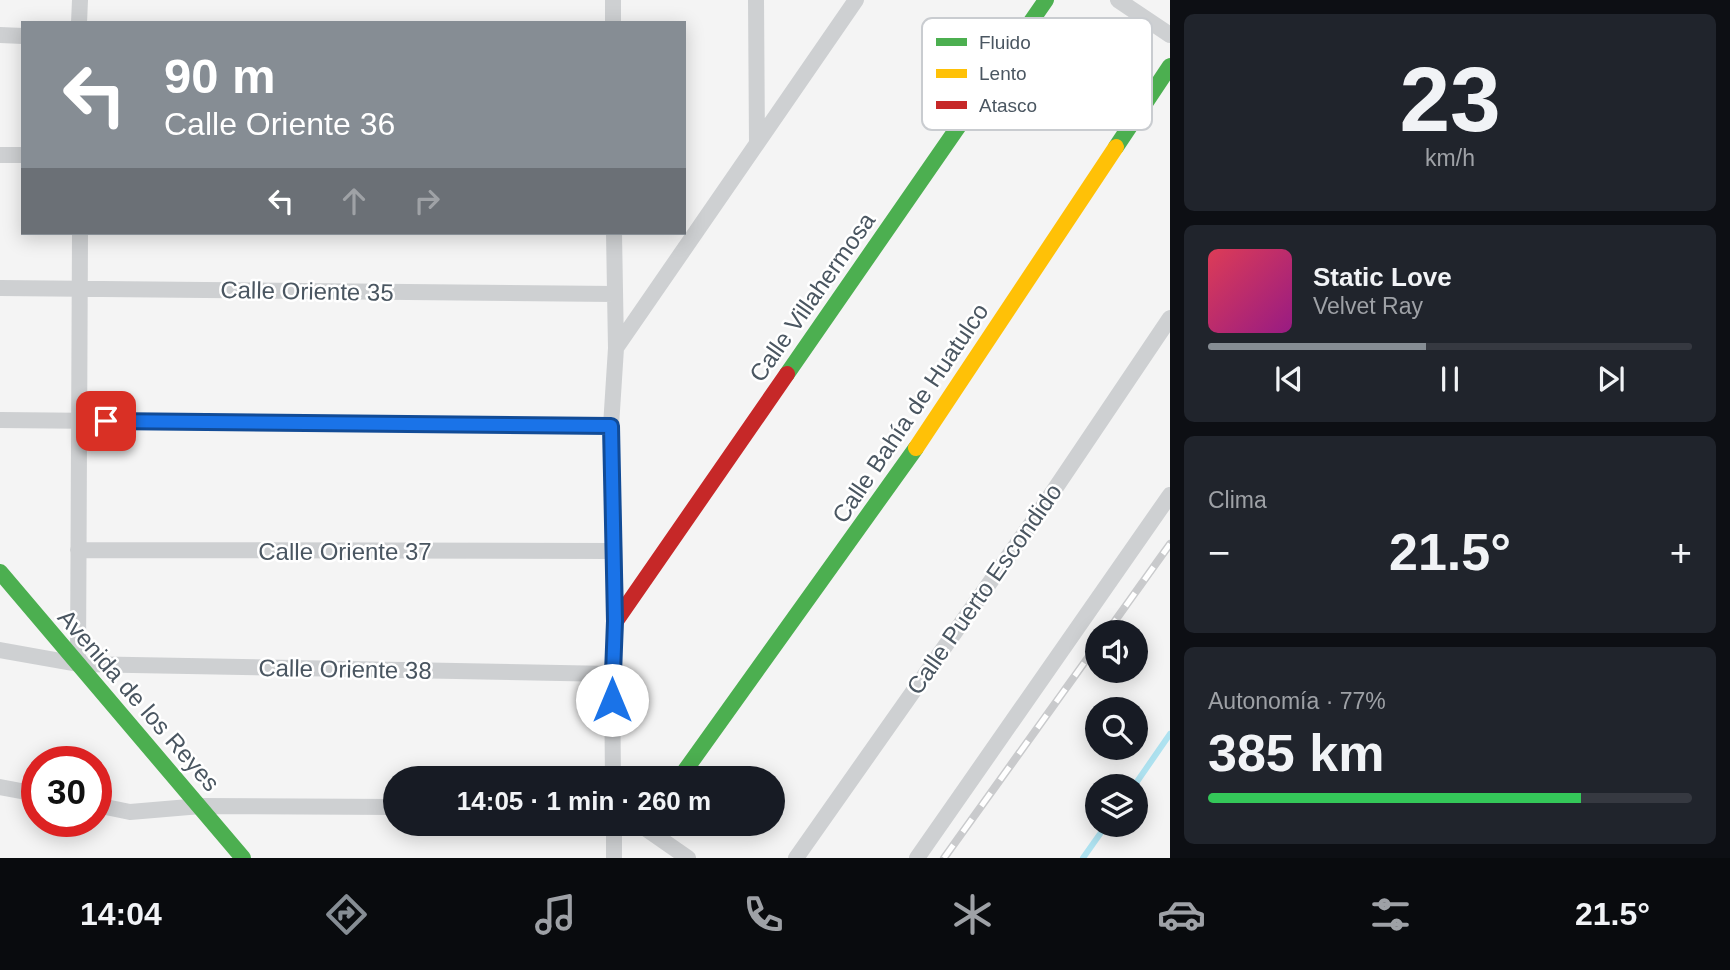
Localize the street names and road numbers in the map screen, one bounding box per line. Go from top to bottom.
street label: Calle Villahermosa [744,207,881,387]
street label: Calle Oriente 35 [220,276,394,306]
street label: Calle Bahía de Huatulco [826,298,994,528]
street label: Calle Puerto Escondido [901,479,1067,699]
street label: Calle Oriente 37 [258,538,432,565]
street label: Avenida de los Reyes [53,604,225,796]
street label: Calle Oriente 38 [258,654,432,684]

